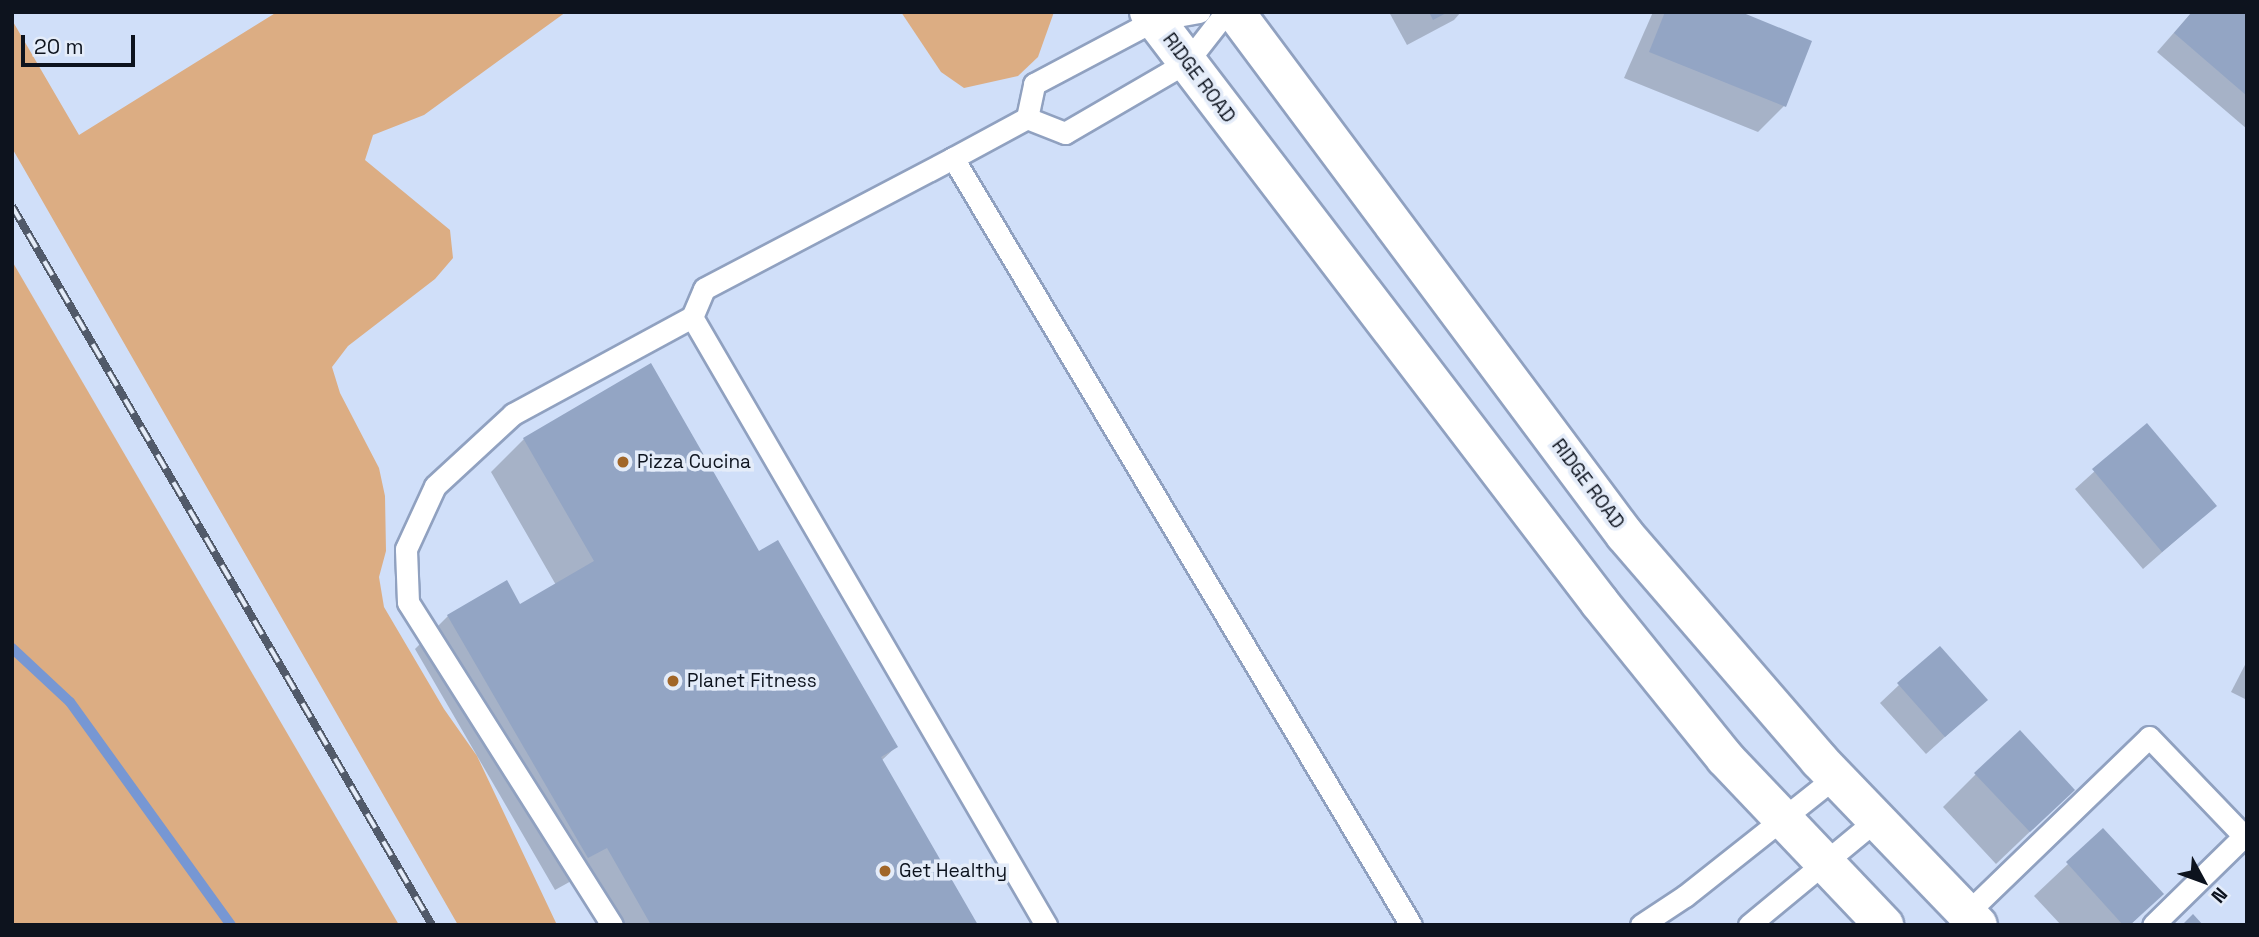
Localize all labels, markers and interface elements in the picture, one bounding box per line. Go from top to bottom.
scale bar [24,21,138,65]
street label: RIDGE ROAD [1158,29,1240,127]
text: 20 m [34,33,84,60]
street label: RIDGE ROAD [1547,435,1629,533]
place label: Pizza Cucina [637,451,751,473]
marker: Pizza Cucina [615,454,631,470]
place label: Planet Fitness [687,670,817,692]
marker: Planet Fitness [665,673,681,689]
north arrow [2168,846,2238,916]
place label: Get Healthy [899,860,1007,882]
marker: Get Healthy [877,863,893,879]
text: N [2206,882,2233,908]

